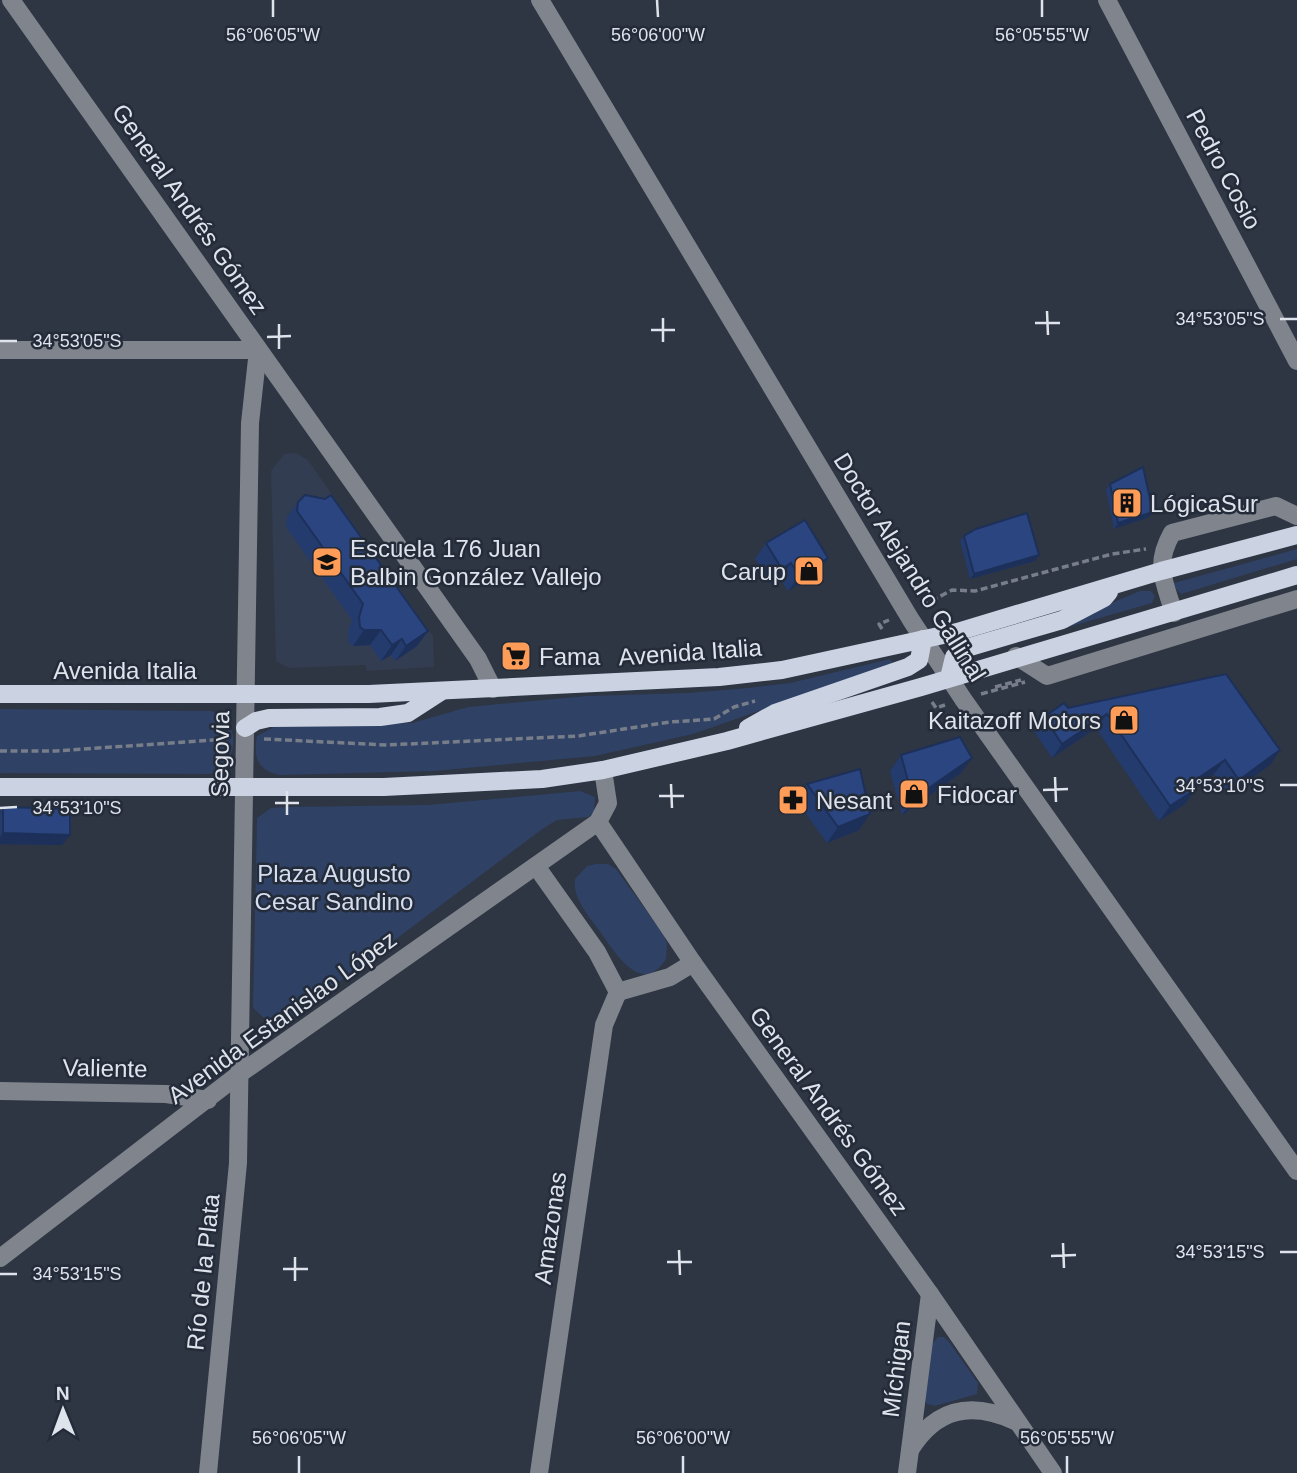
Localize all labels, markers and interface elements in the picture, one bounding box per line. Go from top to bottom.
text: 56°06'05"W [226,25,320,45]
text: 56°06'00"W [611,25,705,45]
text: 56°05'55"W [995,25,1089,45]
street label: General Andrés Gómez [107,99,273,319]
street label: Pedro Cosio [1181,104,1267,234]
text: 34°53'05"S [1175,309,1265,329]
text: 34°53'05"S [32,331,122,351]
street label: Doctor Alejandro Gallinal [829,448,991,686]
building icon: LógicaSur [1110,486,1144,520]
place label: LógicaSur [1150,490,1258,517]
place label: Escuela 176 Juan Balbin González Vallejo [350,535,602,590]
school or university icon: Escuela 176 Juan Balbin González Vallejo [310,545,344,579]
shop icon: Carup [792,554,826,588]
place label: Carup [721,558,786,585]
street label: Avenida Italia [617,633,763,670]
supermarket icon: Fama [499,639,533,673]
place label: Fama [539,643,601,670]
street label: Avenida Italia [53,657,197,684]
shop icon: Kaitazoff Motors [1107,703,1141,737]
place label: Kaitazoff Motors [928,707,1101,734]
street label: Segovia [206,710,234,798]
text: 34°53'10"S [1175,776,1265,796]
shop icon: Fidocar [897,777,931,811]
place label: Fidocar [937,781,1017,808]
pharmacy icon: Nesant [776,783,810,817]
place label: Nesant [816,787,892,814]
text: 34°53'10"S [32,798,122,818]
park label: Plaza Augusto Cesar Sandino [255,860,413,915]
street label: Avenida Estanislao López [163,925,401,1109]
street label: General Andrés Gómez [744,1002,914,1220]
street label: Valiente [62,1054,148,1082]
street label: Amazonas [529,1170,571,1286]
street label: Río de la Plata [181,1192,225,1352]
text: 34°53'15"S [1175,1242,1265,1262]
text: 34°53'15"S [32,1264,122,1284]
street label: Míchigan [877,1319,915,1419]
north arrow [28,1375,98,1445]
text: N [56,1383,70,1404]
text: 56°06'05"W [252,1428,346,1448]
text: 56°06'00"W [636,1428,730,1448]
text: 56°05'55"W [1020,1428,1114,1448]

